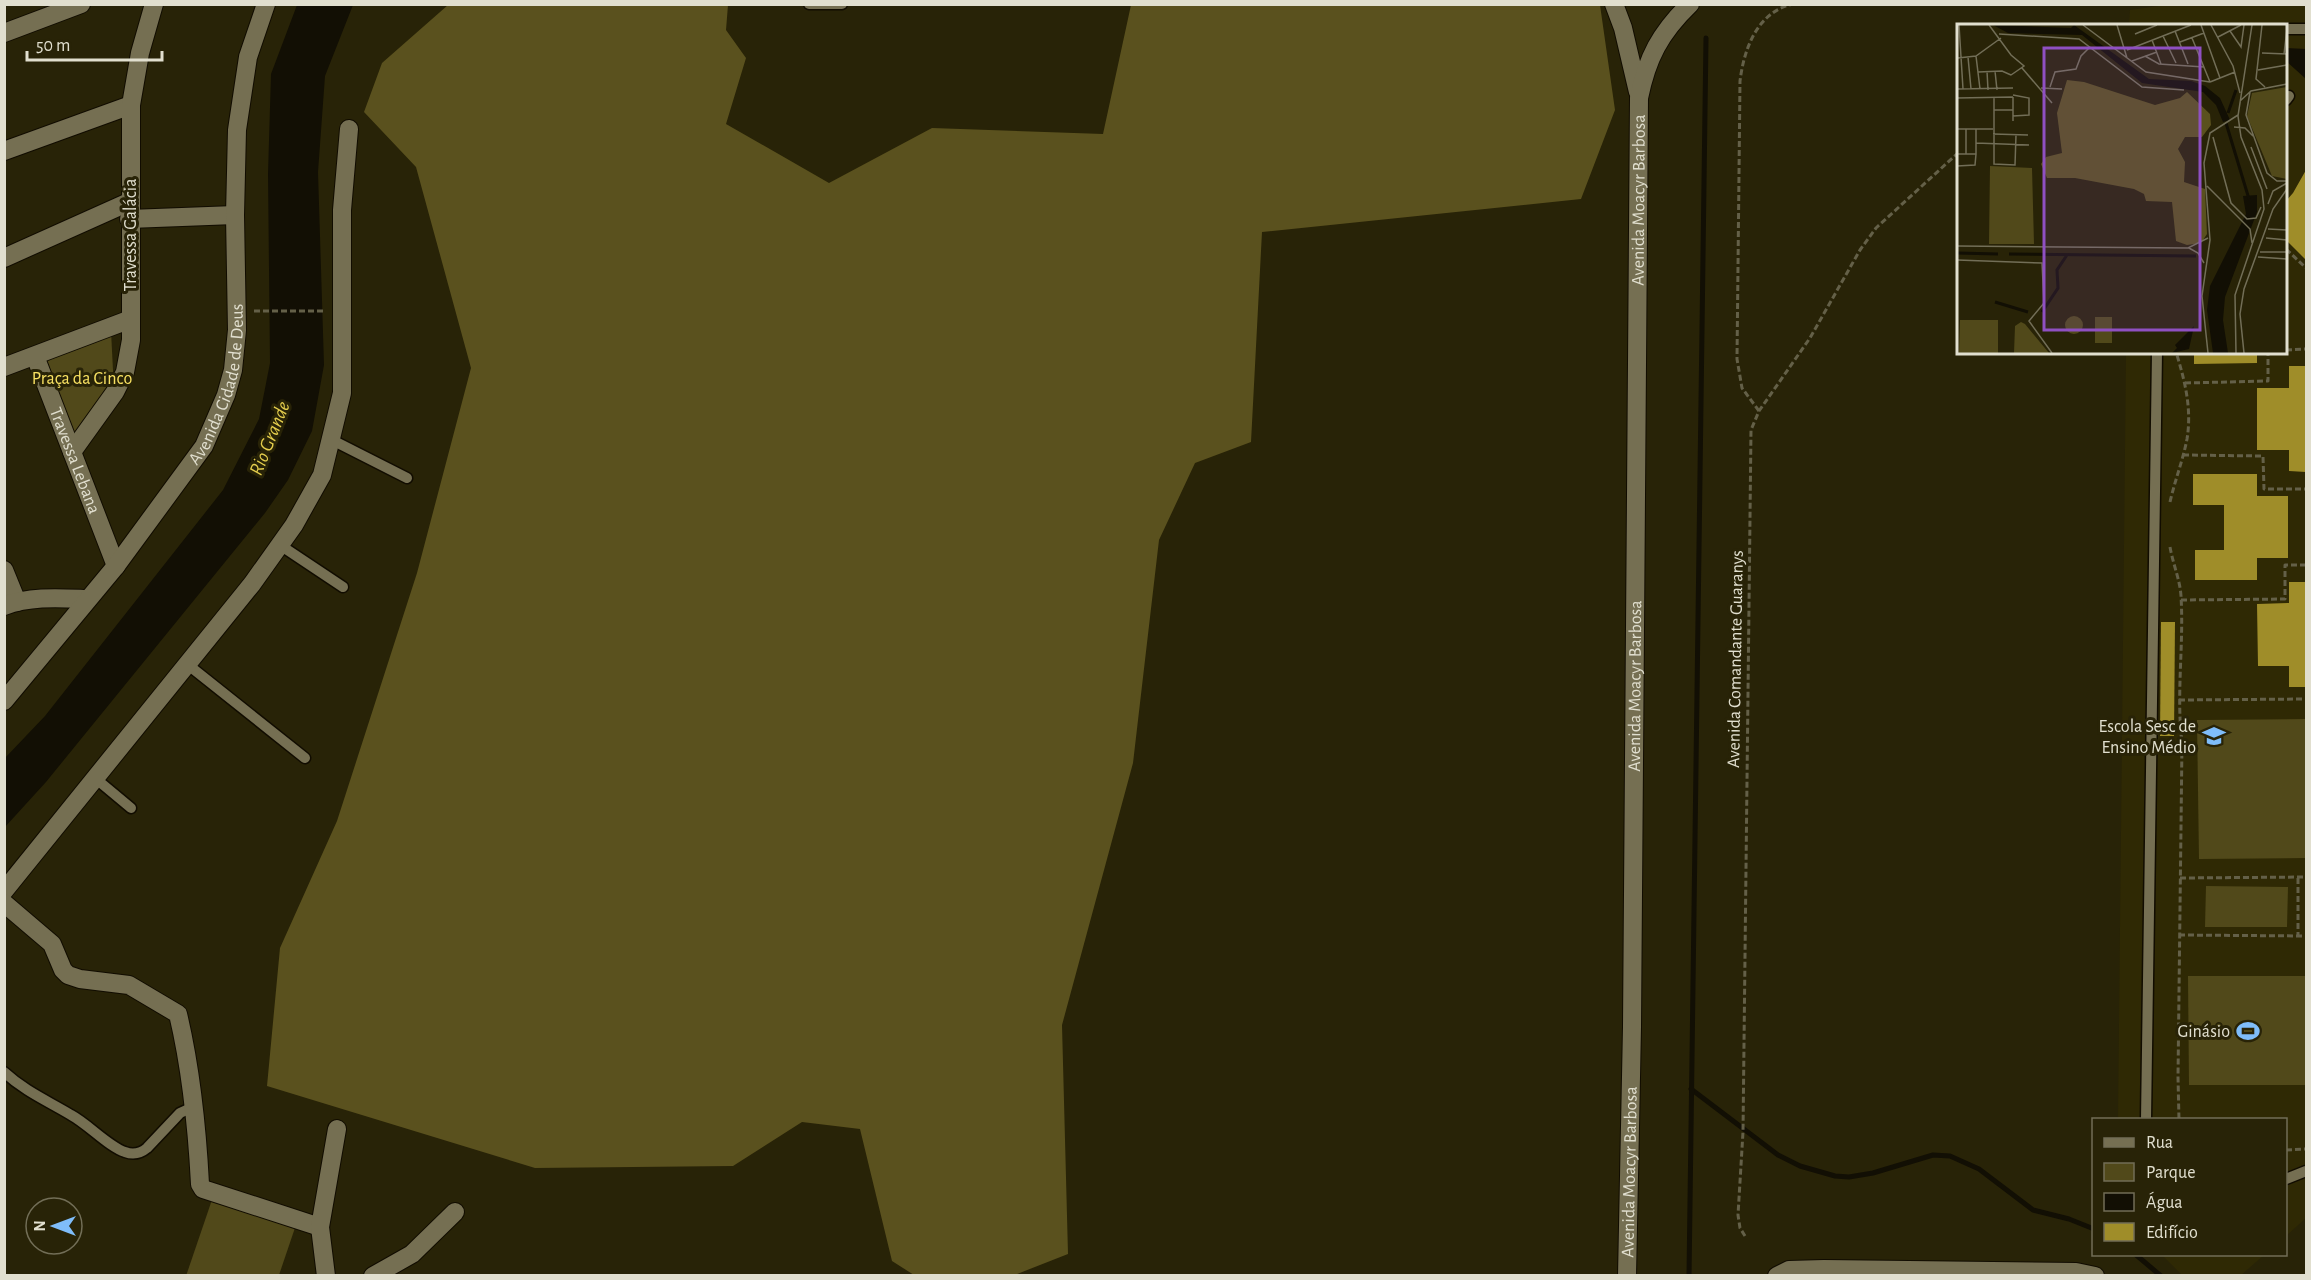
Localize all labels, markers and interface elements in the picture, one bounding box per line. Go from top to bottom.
scale bar [27,24,162,62]
inset map [1957,24,2287,354]
text: 50 m [36,37,70,55]
street label: Avenida Moacyr Barbosa [1630,114,1649,286]
street label: Travessa Galácia [122,179,140,291]
street label: Avenida Cidade de Deus [185,304,247,468]
park label: Praça da Cinco [32,370,132,388]
water label: Rio Grande [246,398,294,478]
street label: Travessa Lebana [46,405,103,517]
street label: Avenida Comandante Guaranys [1725,550,1747,768]
street label: Avenida Moacyr Barbosa [1626,600,1645,772]
place label: Escola Sesc de Ensino Médio [2099,718,2196,757]
school or university icon: Escola Sesc de Ensino Médio [2201,723,2227,749]
sports icon: Ginásio [2235,1018,2261,1044]
place label: Ginásio [2177,1023,2230,1041]
street label: Avenida Moacyr Barbosa [1619,1086,1641,1258]
legend [2092,1118,2287,1256]
text: Rua [2146,1134,2173,1152]
text: Parque [2146,1164,2195,1182]
text: Água [2146,1191,2183,1212]
north arrow [24,1196,84,1256]
text: N [32,1220,48,1232]
text: Edifício [2146,1224,2198,1242]

